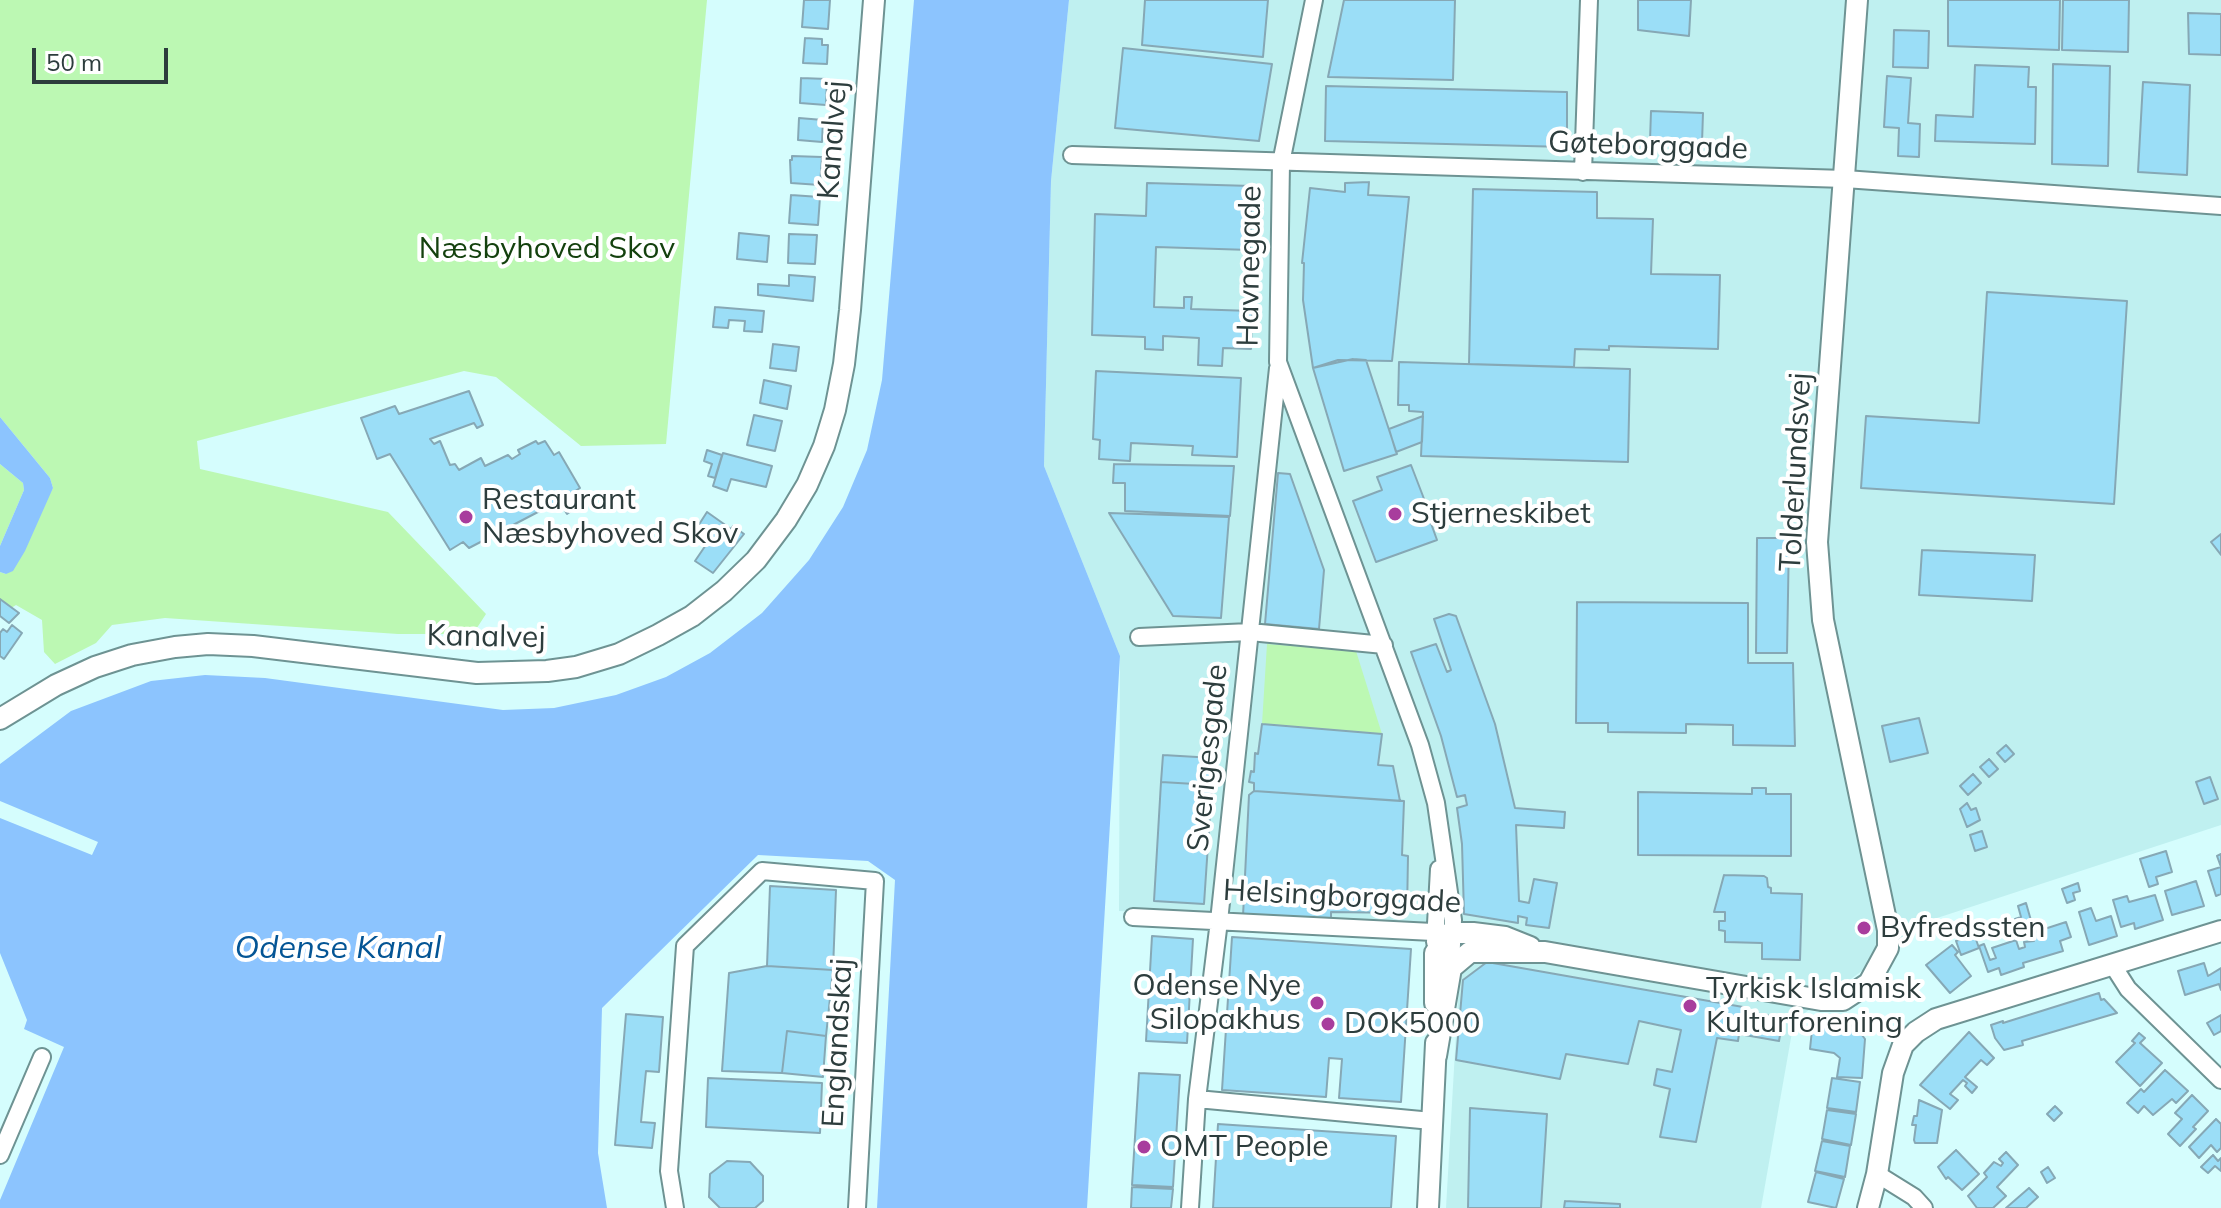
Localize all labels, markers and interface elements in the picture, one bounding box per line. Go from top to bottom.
scale bar [36,32,172,82]
text: 50 m [46,47,102,77]
street label: Kanalvej [811,79,855,201]
street label: Gøteborggade [1547,125,1749,167]
street label: Havnegade [1231,185,1269,347]
park label: Næsbyhoved Skov [419,231,675,267]
street label: Tolderlundsvej [1773,372,1819,572]
place label: Restaurant Næsbyhoved Skov [482,482,738,552]
place label: Stjerneskibet [1411,496,1591,532]
marker: Stjerneskibet [1386,505,1404,523]
marker: Restaurant Næsbyhoved Skov [457,508,475,526]
street label: Kanalvej [426,618,546,656]
street label: Sverigesgade [1180,663,1236,853]
street label: Helsingborggade [1222,873,1462,921]
place label: Byfredssten [1880,910,2046,946]
marker: Byfredssten [1855,919,1873,937]
water label: Odense Kanal [235,929,441,967]
street label: Englandskaj [816,957,860,1129]
place label: Odense Nye Silopakhus [1132,968,1301,1038]
place label: Tyrkisk Islamisk Kulturforening [1706,971,1921,1042]
marker: Odense Nye Silopakhus [1308,994,1326,1012]
marker: Tyrkisk Islamisk Kulturforening [1681,997,1699,1015]
place label: DOK5000 [1344,1006,1481,1042]
marker: DOK5000 [1319,1015,1337,1033]
place label: OMT People [1160,1129,1329,1165]
marker: OMT People [1135,1138,1153,1156]

